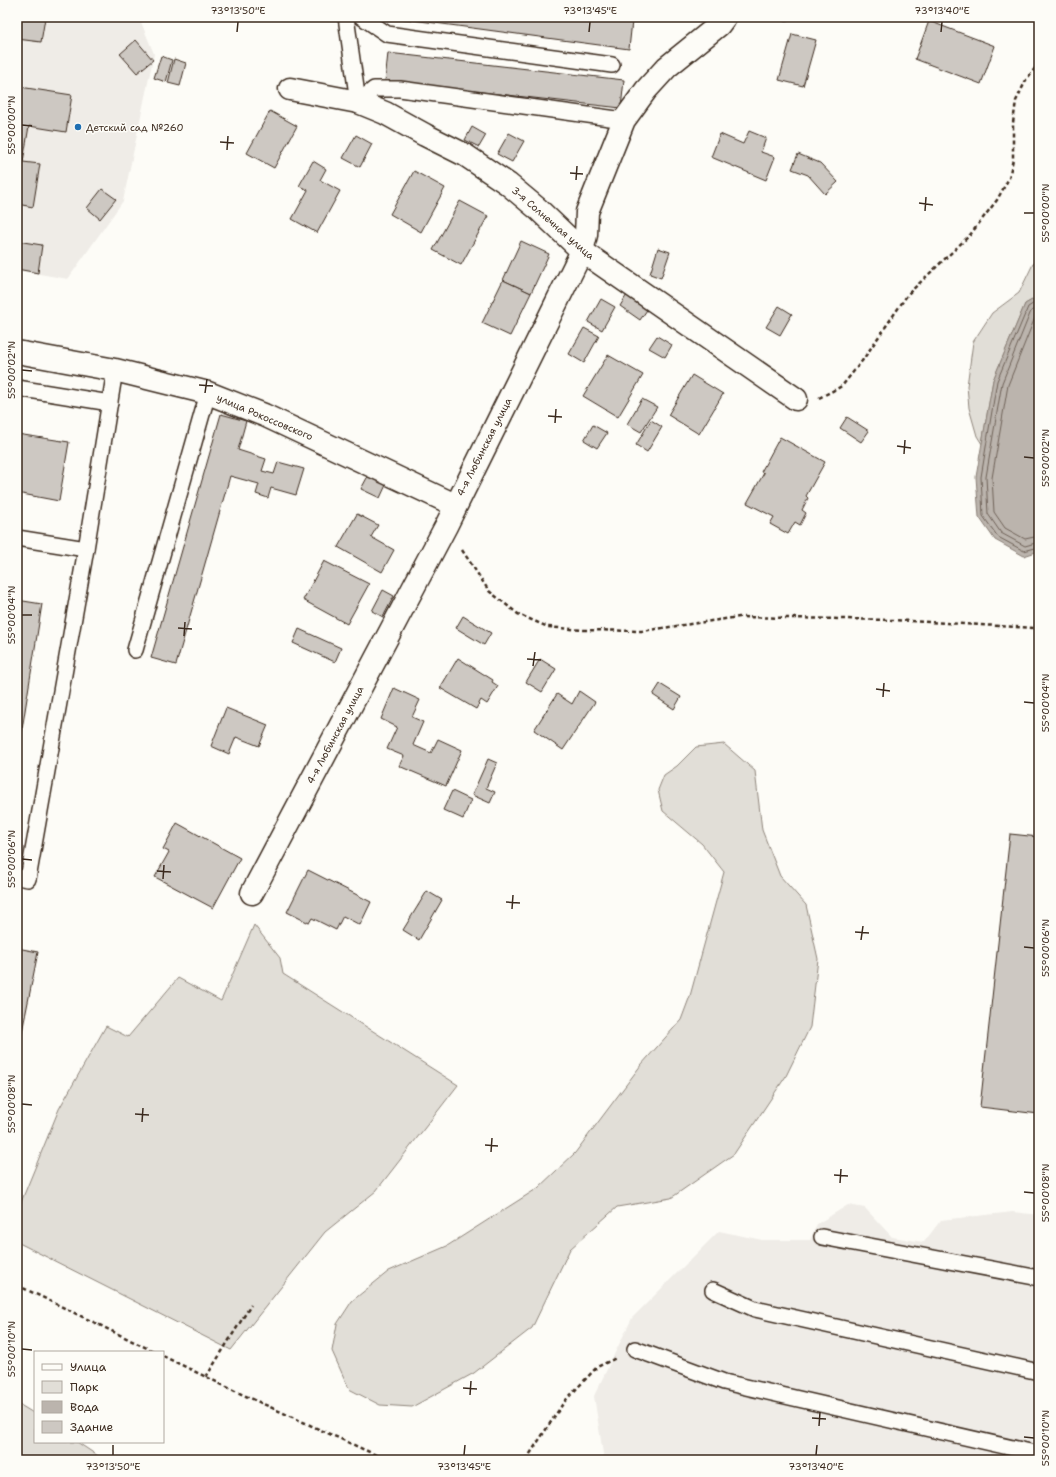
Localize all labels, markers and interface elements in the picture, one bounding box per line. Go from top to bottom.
text: 73°13'50"E [211,4,265,17]
text: 73°13'45"E [563,4,617,17]
text: 73°13'40"E [914,4,970,17]
text: 55°00'00"N [5,96,18,154]
place label: Детский сад №260 [86,121,183,134]
marker: Детский сад №260 [73,122,83,132]
street label: 3-я Солнечная улица [509,184,598,263]
text: 55°00'00"N [1039,184,1052,242]
text: 55°00'02"N [5,341,18,399]
street label: улица Рокоссовского [215,391,315,443]
street label: 4-я Любинская улица [454,395,515,498]
text: 55°00'02"N [1039,429,1052,487]
text: 55°00'04"N [5,586,18,644]
text: 55°00'04"N [1039,674,1052,732]
street label: 4-я Любинская улица [304,683,367,786]
text: 55°00'06"N [5,830,18,888]
text: 55°00'06"N [1039,919,1052,977]
text: 55°00'08"N [5,1075,18,1133]
text: 55°00'08"N [1039,1164,1052,1222]
text: 55°00'10"N [5,1321,18,1377]
legend [34,1351,164,1443]
text: Улица [70,1359,107,1375]
text: Парк [70,1379,99,1395]
text: Вода [70,1399,99,1415]
text: 55°00'10"N [1039,1410,1052,1466]
text: Здание [70,1419,114,1435]
text: 73°13'50"E [86,1460,140,1473]
text: 73°13'45"E [437,1460,491,1473]
text: 73°13'40"E [788,1460,844,1473]

